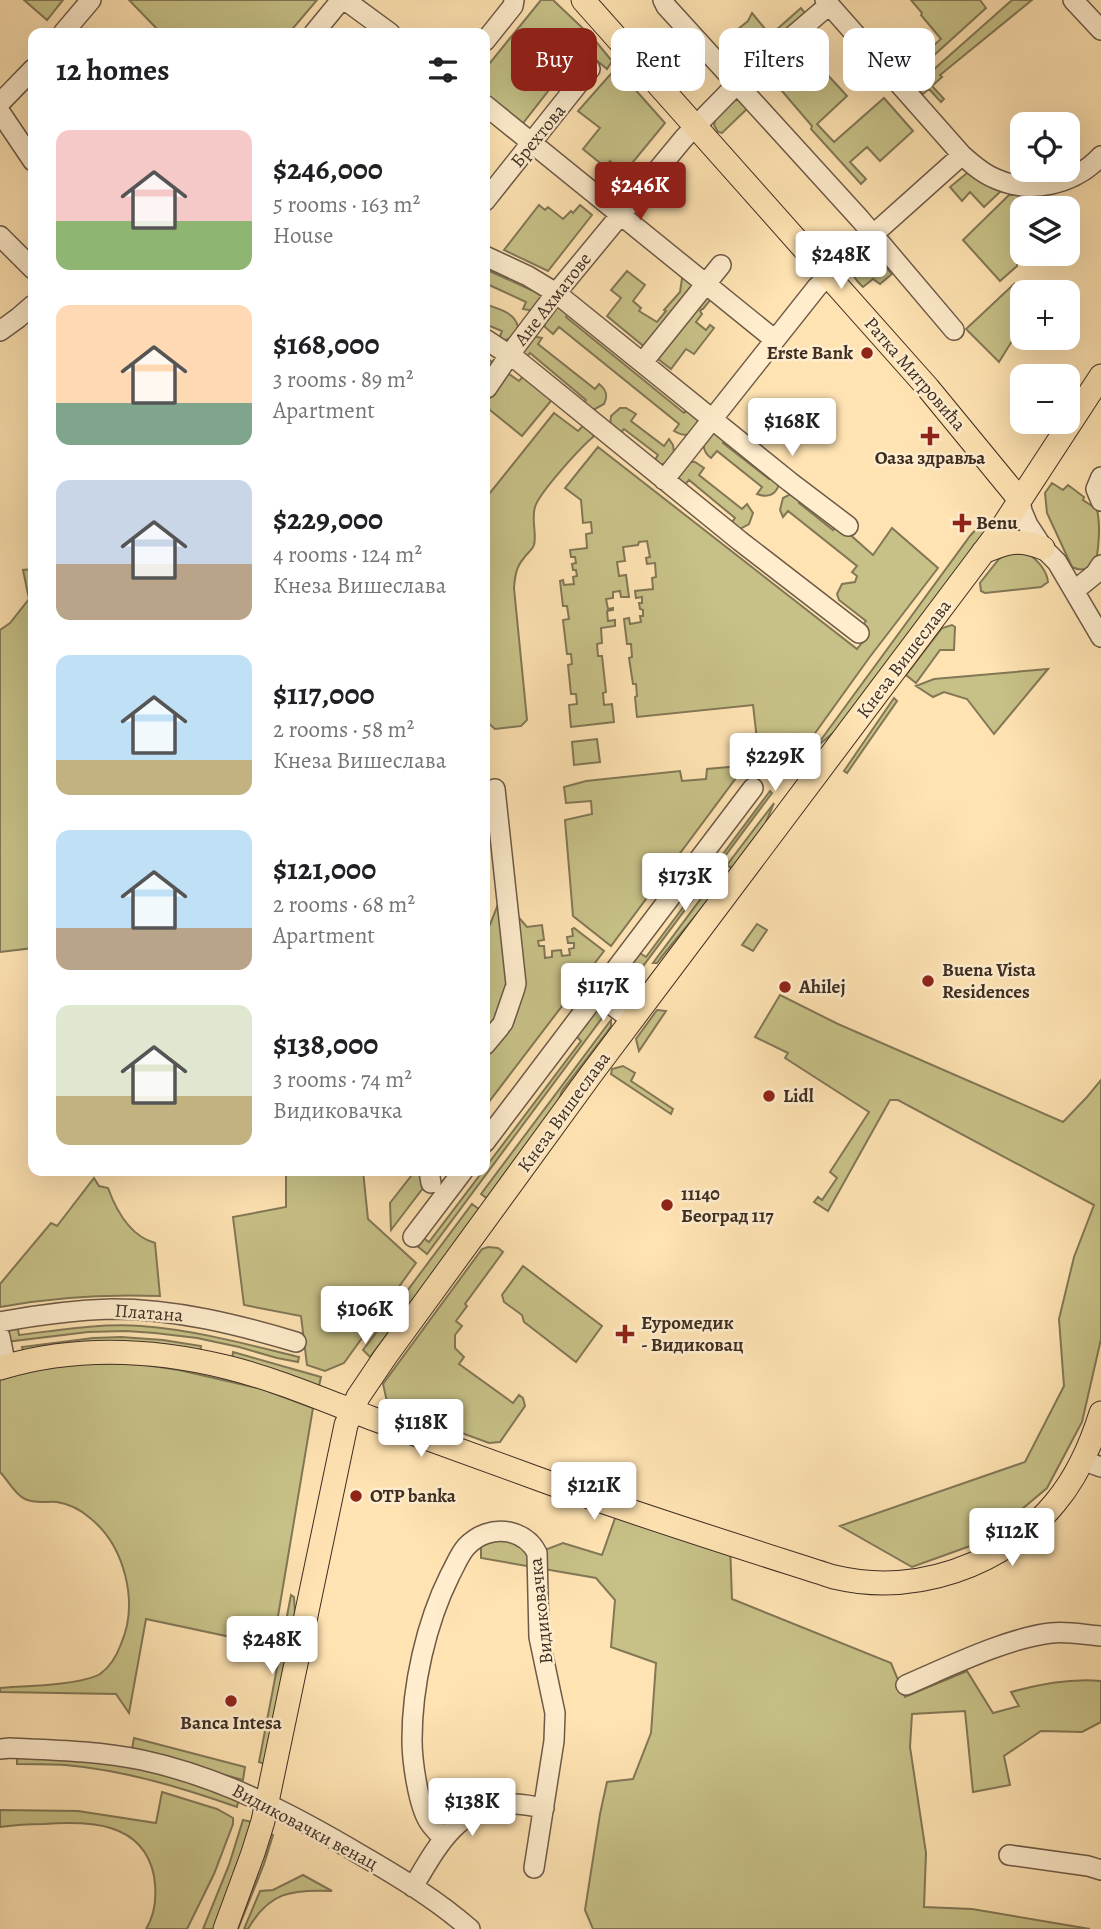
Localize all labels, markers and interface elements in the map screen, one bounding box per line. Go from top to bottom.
chip: Buy [511,28,597,91]
chip: Rent [611,28,705,91]
chip: Filters [719,28,829,91]
chip: New [843,28,935,91]
text: 12 homes [56,50,169,90]
icon: filters [424,51,462,89]
street label: Брехтова [504,99,572,173]
map controls [1010,112,1080,434]
button: locate [1010,112,1080,182]
text: $246,000 [273,149,383,189]
icon: home [112,158,196,242]
pin: $246K [591,162,689,222]
text: $246K [611,169,669,200]
text: 5 rooms · 163 m² [273,189,420,220]
button: layers [1010,196,1080,266]
text: House [273,220,333,251]
pin: $248K [792,232,890,291]
text: $248K [812,238,870,269]
street label: Ане Ахматове [508,247,598,352]
button: + [1010,280,1080,350]
street label: Ратка Митровића [858,311,972,437]
text: $168,000 [273,324,379,364]
icon: home [112,333,196,417]
place label: Erste Bank [767,340,853,366]
marker: Erste Bank [859,345,875,361]
text: 3 rooms · 89 m² [273,364,414,395]
button: − [1010,364,1080,434]
text: Apartment [273,395,375,426]
pin: $168K [743,398,841,458]
text: $168K [764,405,820,436]
marker: Оаза здравља [922,428,938,444]
place label: Оаза здравља [875,445,986,471]
text: $229,000 [273,499,383,539]
icon: home [112,508,196,592]
place label: Benu [976,510,1018,536]
marker: Benu [954,515,970,531]
text: 4 rooms · 124 m² [273,539,422,570]
text: Кнеза Вишеслава [273,570,446,601]
street label: Кнеза Вишеслава [851,594,958,724]
text: $117,000 [273,674,375,714]
icon: home [112,683,196,767]
text: 2 rooms · 58 m² [273,714,414,745]
pin: $229K [726,734,824,793]
text: $229K [746,740,804,771]
text: Кнеза Вишеслава [273,745,446,776]
text: $121,000 [273,849,376,889]
pin: $173K [636,853,734,913]
icon: home [112,858,196,942]
text: $173K [658,860,712,891]
text: 2 rooms · 68 m² [273,889,415,920]
text: Apartment [273,920,375,951]
place label: Buena Vista Residences [942,957,1037,1005]
pin: $117K [554,964,652,1023]
text: $117K [577,970,629,1001]
marker: Buena Vista Residences [920,973,936,989]
place label: Ahilej [798,974,846,1000]
marker: Ahilej [777,979,793,995]
text: $138,000 [273,1024,378,1064]
icon: home [112,1033,196,1117]
street label: Кнеза Вишеслава [511,1046,617,1178]
text: 3 rooms · 74 m² [273,1064,412,1095]
place label: Lidl [783,1083,814,1109]
marker: Lidl [761,1088,777,1104]
text: Видиковачка [273,1095,403,1126]
place label: 11140 Београд 117 [681,1181,774,1229]
marker: 11140 Београд 117 [659,1197,675,1213]
pin: $106K [316,1286,414,1346]
text: $106K [337,1293,393,1324]
street label: Платана [114,1298,184,1328]
place label: Еуромедик - Видиковац [641,1310,744,1358]
marker: Еуромедик - Видиковац [615,1324,635,1344]
pin: $118K [372,1400,470,1459]
text: $118K [394,1406,448,1437]
pin: $121K [545,1462,643,1522]
text: $121K [567,1469,621,1500]
place label: OTP banka [370,1483,457,1509]
marker: OTP banka [348,1488,364,1504]
pin: $112K [963,1508,1061,1568]
text: $112K [985,1515,1039,1546]
street label: Видиковачка [522,1556,560,1666]
pin: $248K [223,1616,321,1676]
text: $248K [243,1623,301,1654]
marker: Banca Intesa [223,1693,239,1709]
place label: Banca Intesa [180,1710,283,1736]
street label: Видиковачки венац [228,1778,382,1876]
pin: $138K [423,1778,521,1838]
text: $138K [445,1785,500,1816]

